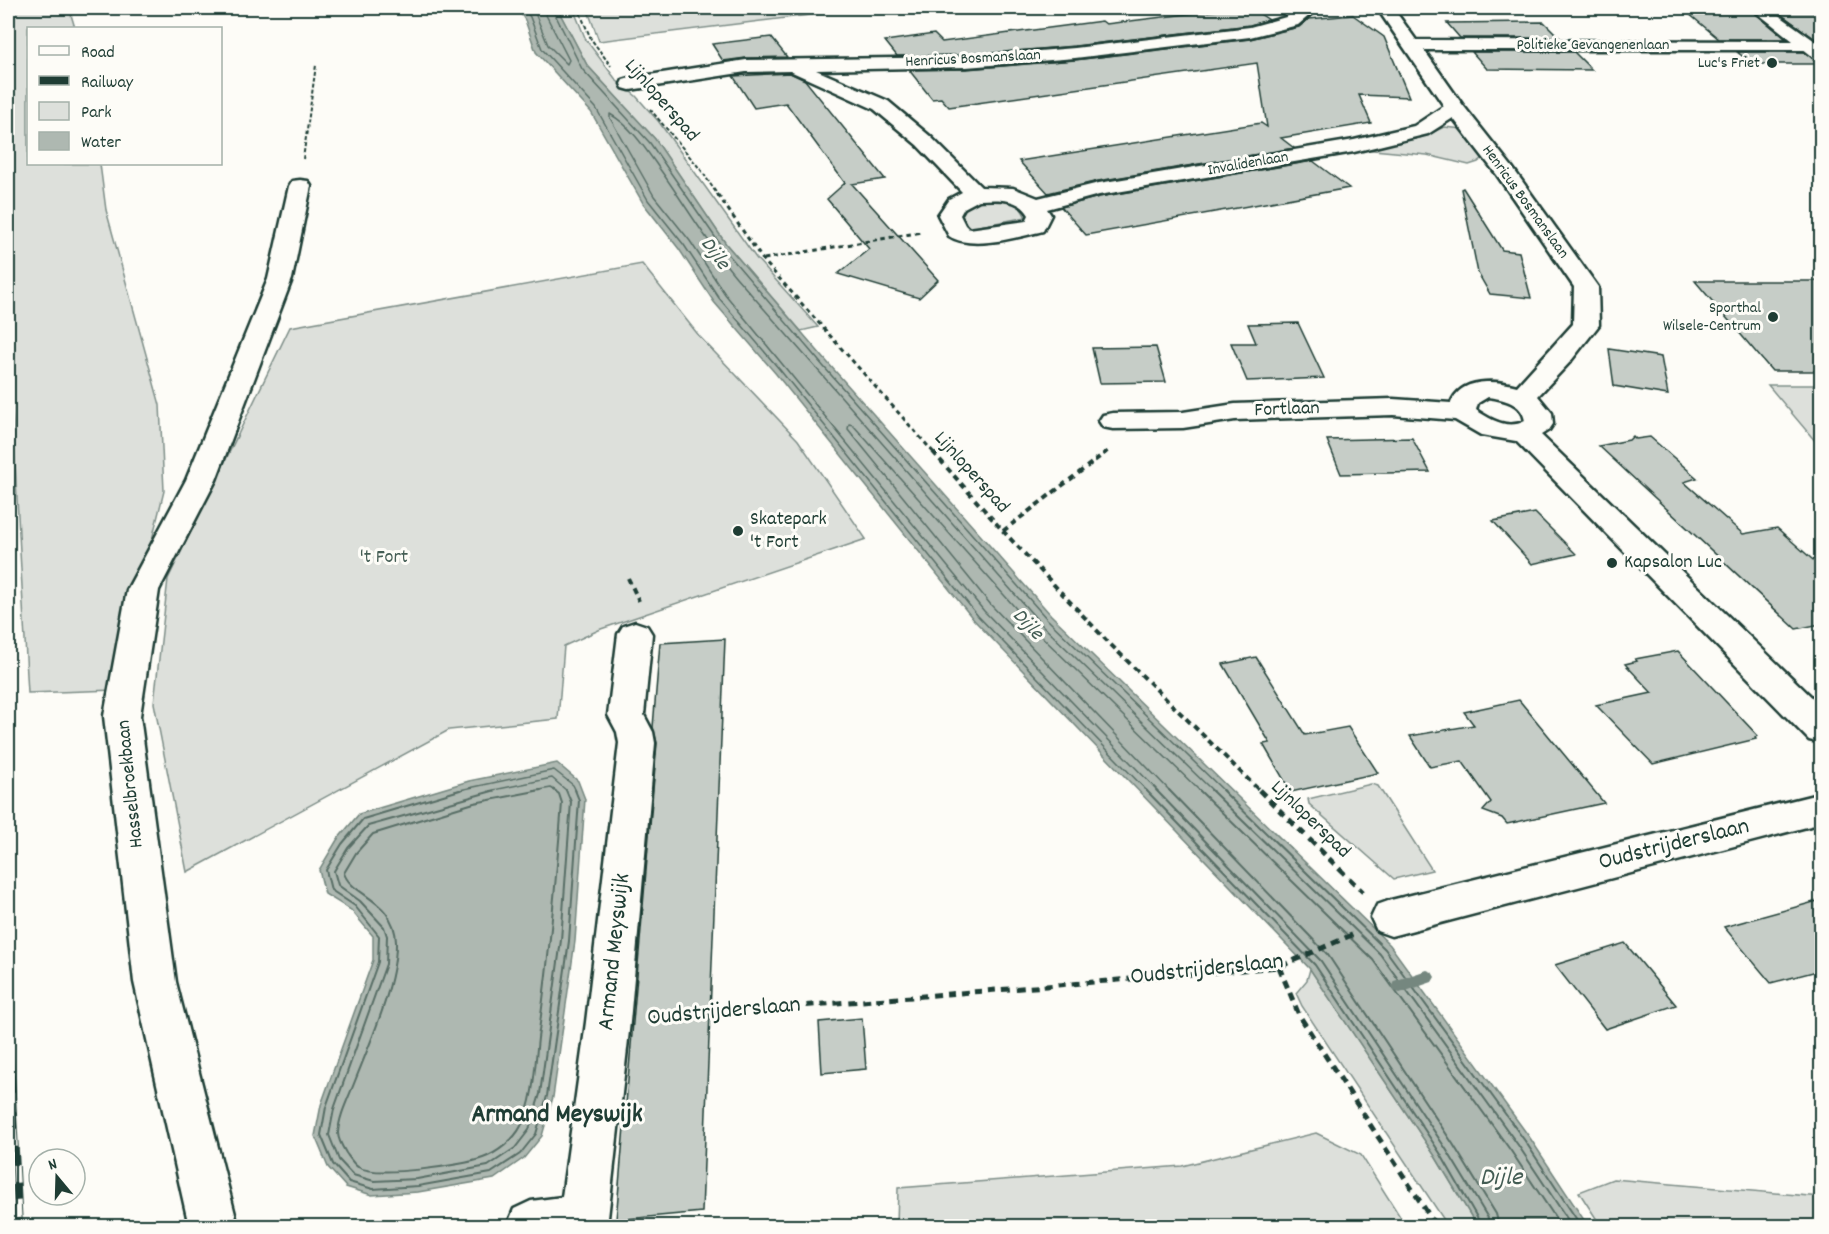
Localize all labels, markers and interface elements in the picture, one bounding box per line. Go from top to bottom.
legend [27,27,222,165]
street label: Politieke Gevangenenlaan [1516,34,1670,57]
text: Road [81,41,115,66]
street label: Henricus Bosmanslaan [905,44,1041,74]
place label: Luc's Friet [1698,52,1760,75]
street label: Lijnloperspad [617,53,705,149]
marker: Luc's Friet [1765,56,1779,70]
text: Railway [81,71,134,96]
text: Park [81,101,112,126]
text: Water [81,131,121,156]
street label: Henricus Bosmanslaan [1476,140,1574,264]
street label: Invalidenlaan [1206,146,1290,182]
water label: Dijle [692,231,737,278]
place label: Sporthal Wilsele-Centrum [1663,297,1761,338]
marker: Sporthal Wilsele-Centrum [1766,310,1780,324]
street label: Fortlaan [1254,395,1320,425]
street label: Lijnloperspad [927,426,1015,520]
place label: Skatepark 't Fort [750,506,827,557]
marker: Skatepark 't Fort [731,524,745,538]
park label: 't Fort [360,544,408,572]
place label: Kapsalon Luc [1624,549,1722,577]
marker: Kapsalon Luc [1605,556,1619,570]
water label: Dijle [1004,602,1051,649]
street label: Hasselbroekbaan [110,719,152,849]
street label: Lijnloperspad [1264,775,1356,865]
street label: Oudstrijderslaan [1595,810,1753,880]
street label: Armand Meyswijk [590,872,640,1032]
street label: Oudstrijderslaan [1129,945,1285,995]
street label: Oudstrijderslaan [646,988,802,1036]
district label: Armand Meyswijk [471,1097,643,1134]
north arrow [27,1147,87,1207]
text: N [45,1153,61,1177]
water label: Dijle [1480,1160,1524,1197]

